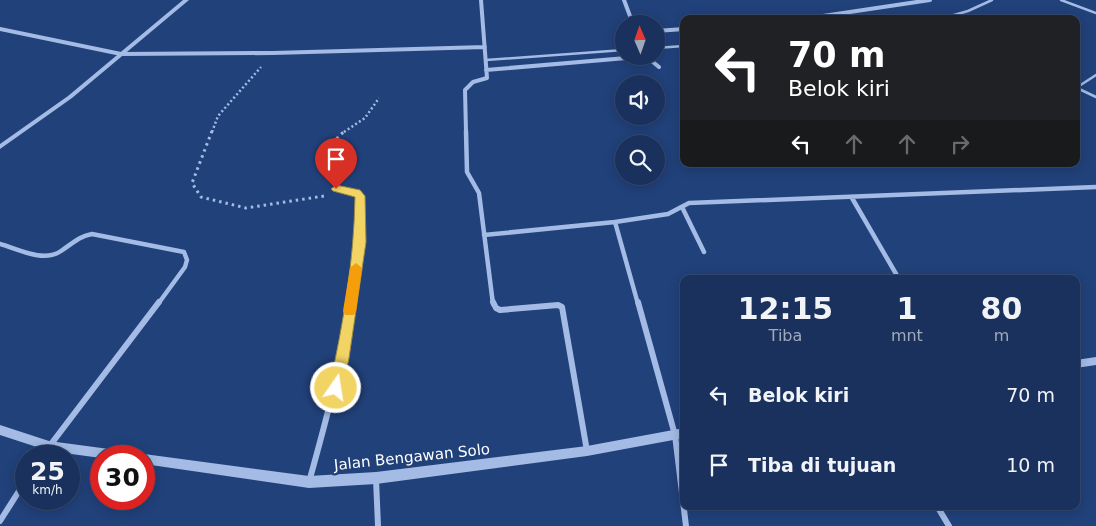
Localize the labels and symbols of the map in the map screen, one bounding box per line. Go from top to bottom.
north arrow [615,15,665,65]
pin [315,138,357,189]
position arrow [309,361,361,413]
street label: Jalan Bengawan Solo [332,440,491,474]
speed limit sign: 30 [90,445,155,510]

